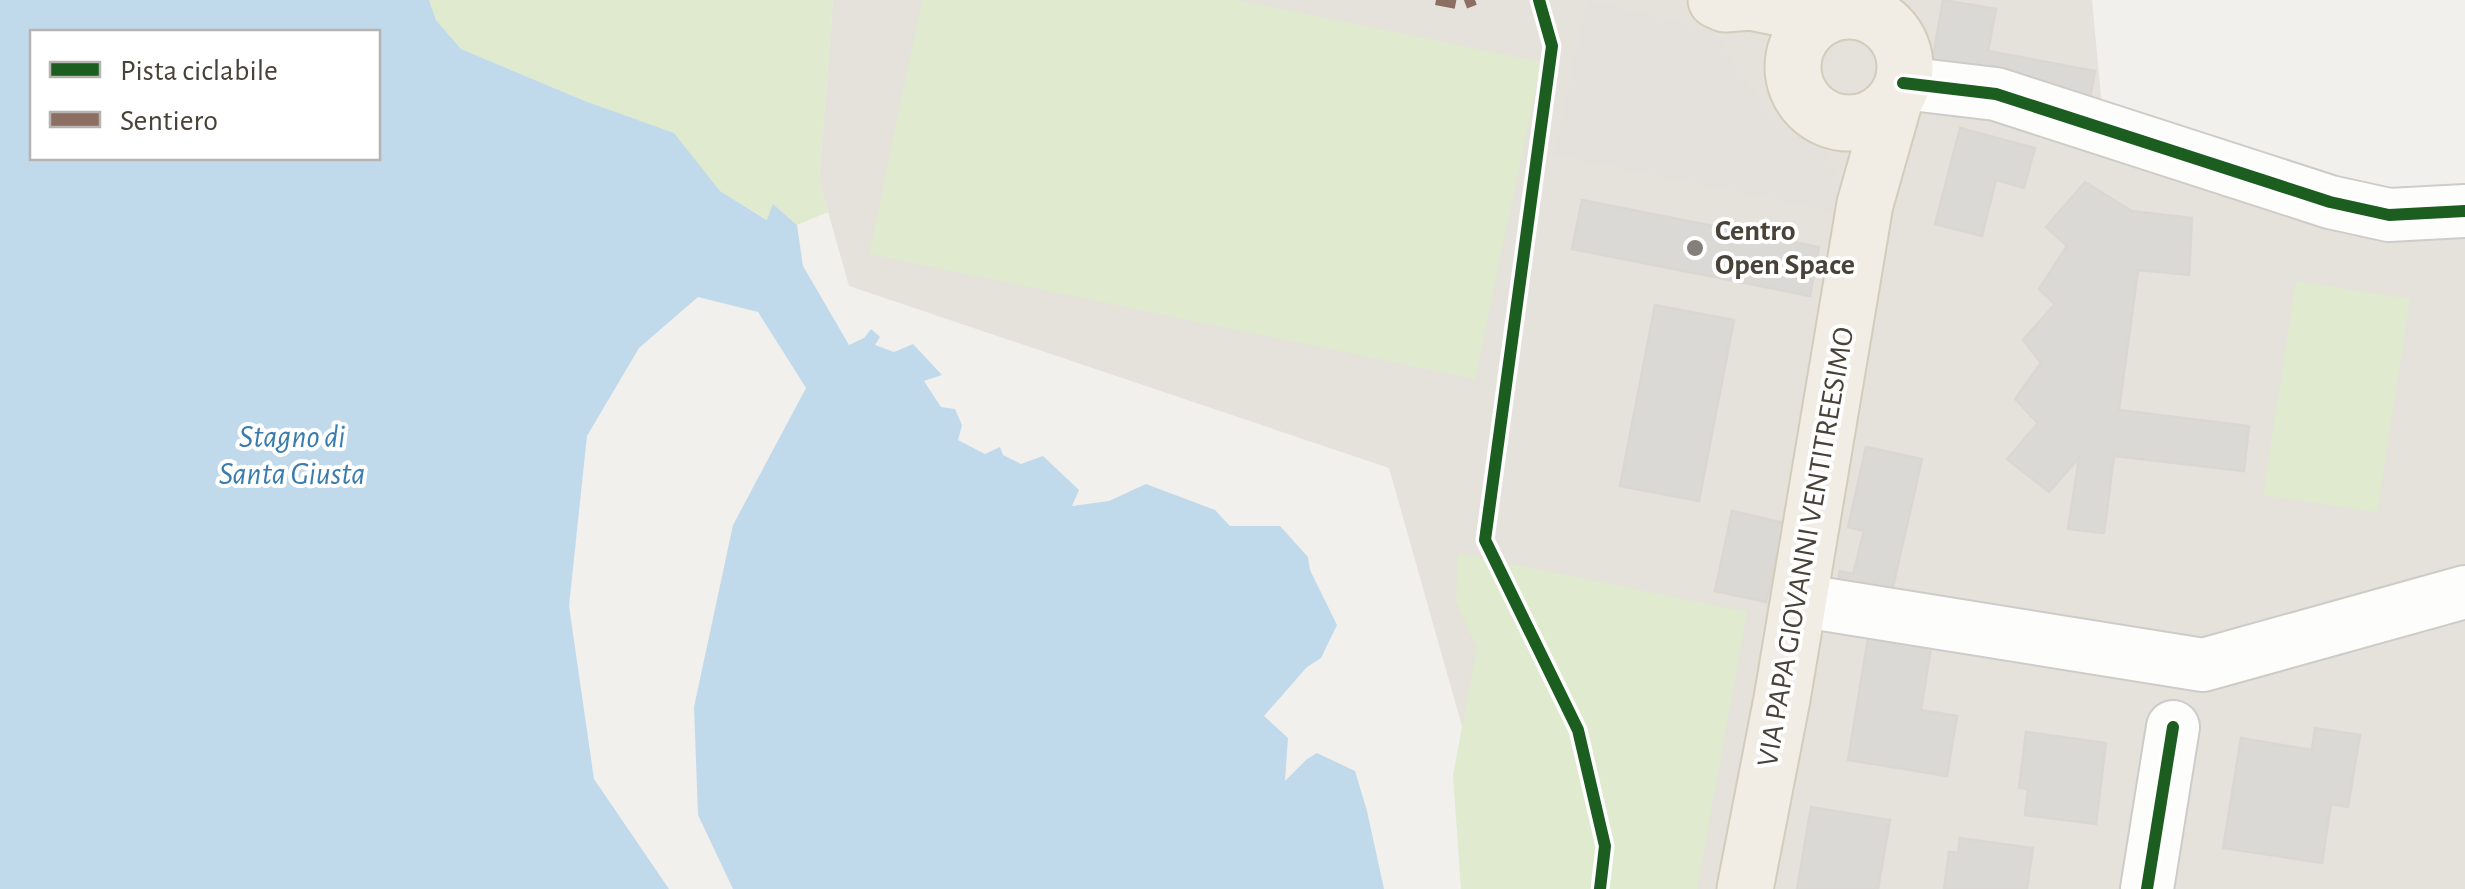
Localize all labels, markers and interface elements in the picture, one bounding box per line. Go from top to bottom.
legend [30,30,380,160]
text: Pista ciclabile [120,56,278,86]
text: Sentiero [120,106,218,136]
place label: Centro Open Space [1715,216,1855,280]
marker: Centro Open Space [1684,237,1706,259]
street label: VIA PAPA GIOVANNI VENTITREESIMO [1753,325,1859,769]
water label: Stagno di Santa Giusta [219,421,365,490]

